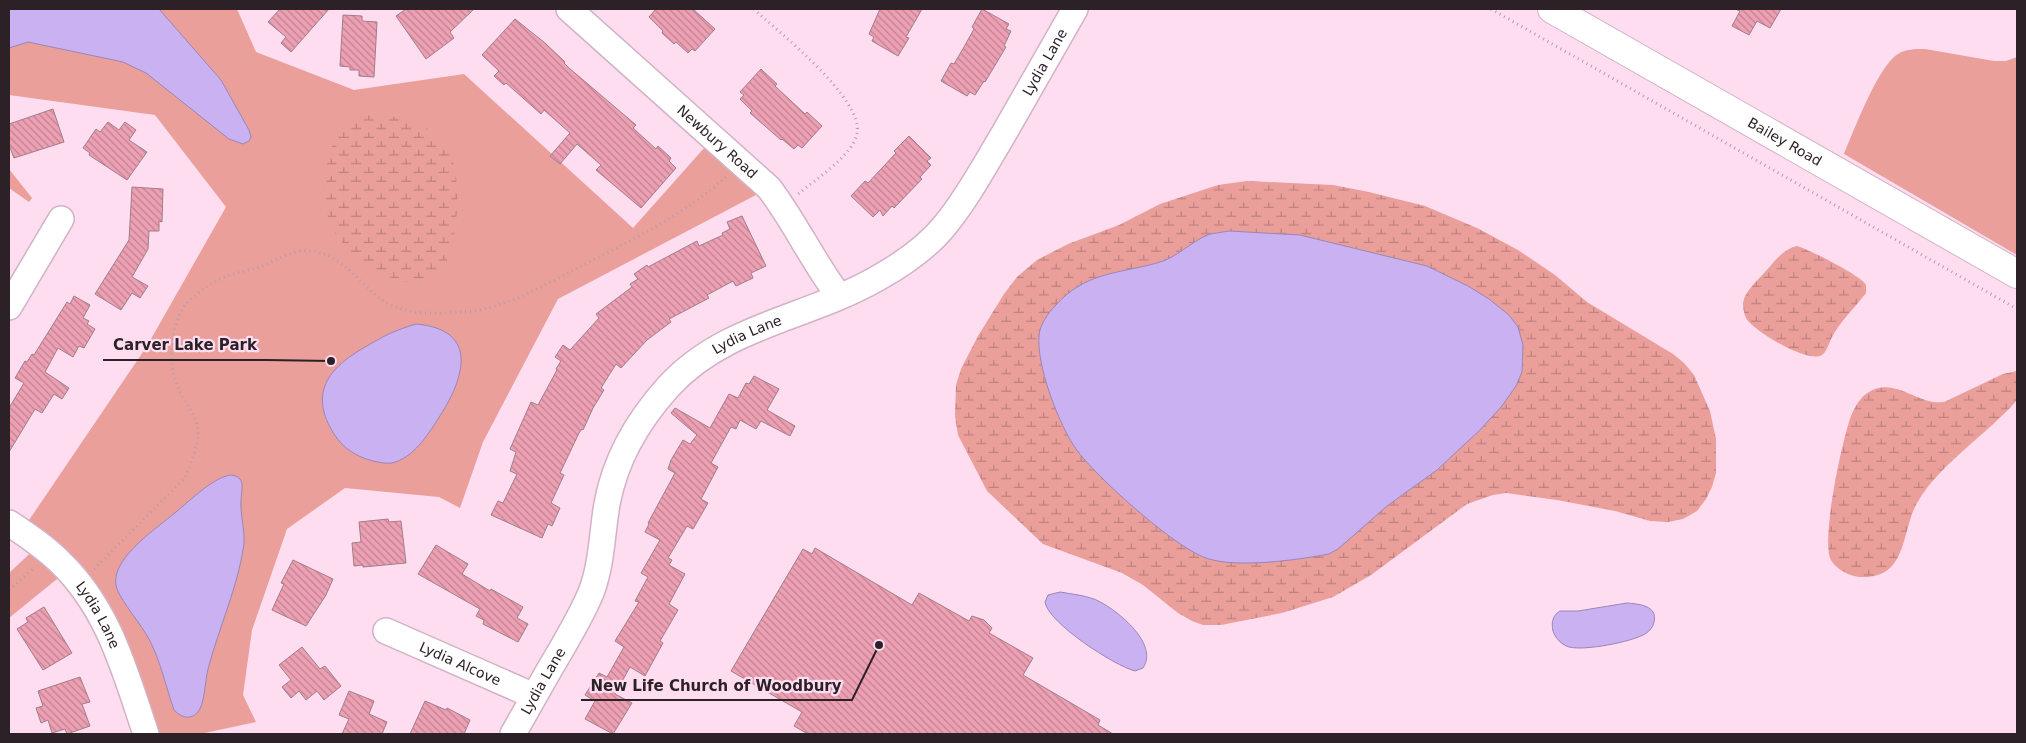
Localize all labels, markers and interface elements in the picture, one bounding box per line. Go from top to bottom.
street label: Lydia Lane [1019,26,1070,98]
street label: Newbury Road [674,102,761,182]
street label: Bailey Road [1745,114,1825,169]
street label: Lydia Lane [709,312,784,357]
callout: Carver Lake Park [103,330,267,360]
text: Carver Lake Park [113,336,258,354]
street label: Lydia Lane [73,578,123,651]
street label: Lydia Alcove [417,639,503,688]
street label: Lydia Lane [518,645,569,717]
callout: New Life Church of Woodbury [581,670,852,700]
text: New Life Church of Woodbury [591,677,842,695]

